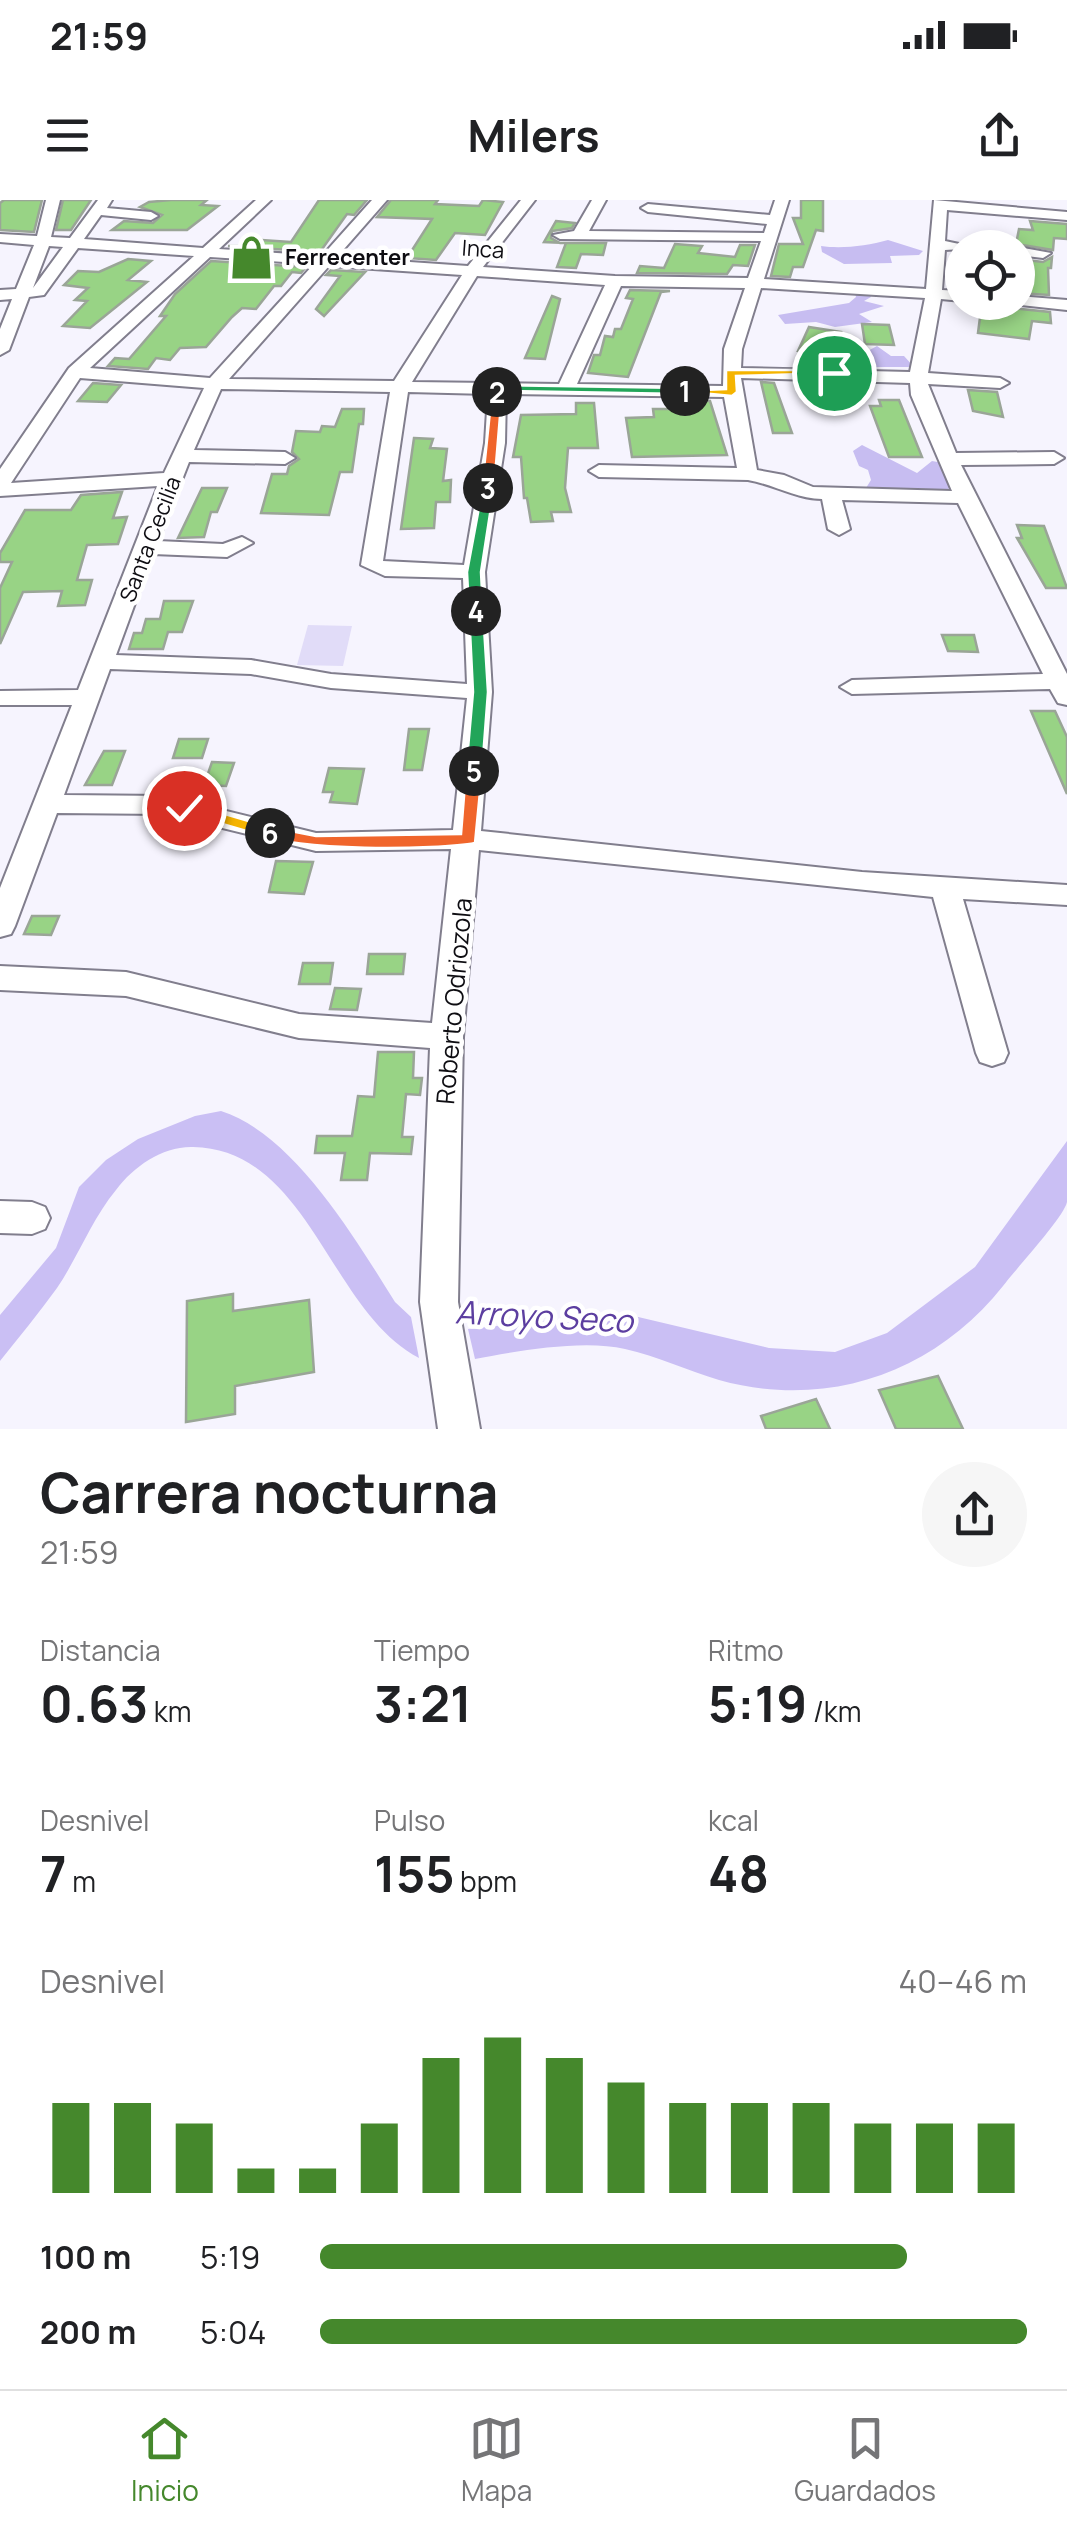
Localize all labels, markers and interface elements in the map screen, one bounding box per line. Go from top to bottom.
text: 21:59 [50,9,148,61]
text: Milers [467,104,600,166]
icon: menu [40,108,95,163]
icon: share [972,108,1027,163]
map controls [945,230,1035,320]
button: locate [945,230,1035,320]
shop icon: Ferrecenter [228,233,276,281]
street label: Inca [461,233,505,265]
place label: Ferrecenter [285,242,410,272]
pin [792,331,877,416]
icon: arrive [807,346,862,401]
pin: 1 [660,366,710,416]
pin: 2 [472,367,522,417]
text: 1 [679,372,691,410]
text: 2 [489,373,505,411]
pin: 3 [463,463,513,513]
text: 3 [480,469,496,507]
street label: Santa Cecilia [112,472,188,606]
pin: 4 [451,586,501,636]
text: 4 [467,592,485,630]
pin: 5 [449,746,499,796]
text: 5 [466,752,482,790]
pin [142,766,227,851]
icon: check [157,781,212,836]
pin: 6 [245,808,295,858]
text: 6 [261,814,279,852]
street label: Roberto Odriozola [427,896,480,1106]
water label: Arroyo Seco [454,1289,636,1343]
text: Carrera nocturna [40,1454,499,1530]
button: share [922,1462,1027,1567]
text: 21:59 [40,1530,119,1574]
text: Distancia [40,1631,161,1669]
text: Tiempo [374,1631,470,1669]
text: Ritmo [708,1631,784,1669]
text: 0.63 [40,1669,148,1737]
text: 3:21 [374,1669,472,1737]
text: 5:19 [708,1669,807,1737]
text: km [148,1692,191,1730]
text: /km [807,1692,862,1730]
text: Desnivel [40,1801,150,1839]
text: Pulso [374,1801,445,1839]
text: kcal [708,1801,759,1839]
text: 7 [40,1839,67,1907]
text: 155 [374,1839,455,1907]
text: 48 [708,1839,769,1907]
text: m [67,1862,96,1900]
text: bpm [455,1862,517,1900]
text: Desnivel [40,1959,165,2003]
text: 40–46 m [898,1959,1027,2003]
text: 100 m [40,2235,131,2279]
text: 5:19 [200,2235,260,2279]
text: 200 m [40,2310,136,2354]
text: 5:04 [200,2310,266,2354]
tab: Inicio [131,2411,199,2509]
tab: Mapa [461,2411,532,2509]
tab: Guardados [794,2411,936,2509]

